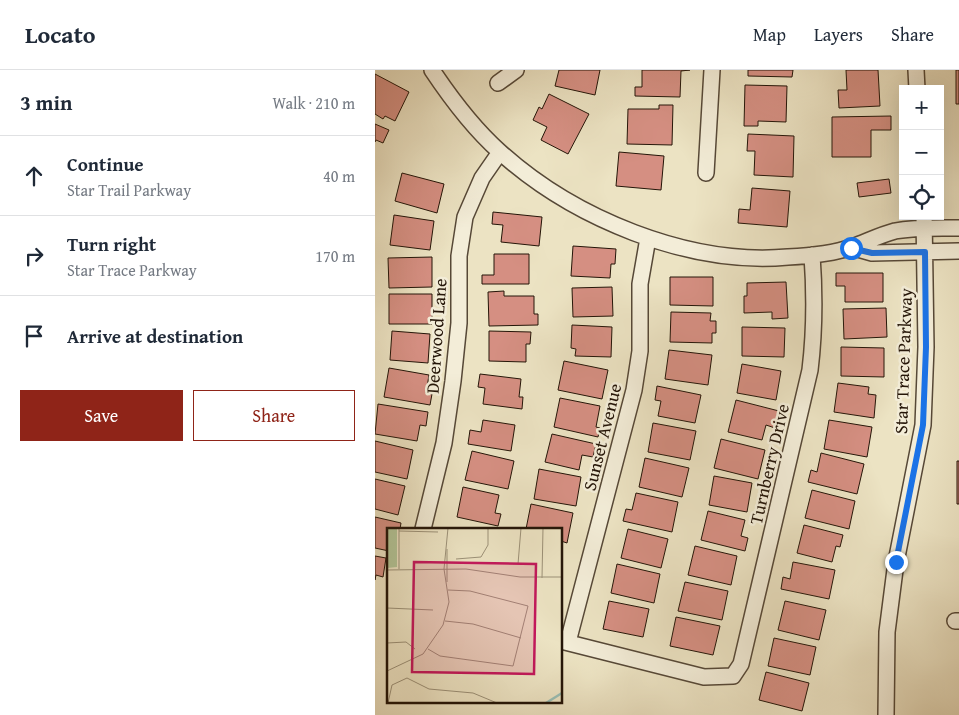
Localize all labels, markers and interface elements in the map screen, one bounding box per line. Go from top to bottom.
text: Locato [25,17,96,52]
text: Map [753,21,786,48]
text: Layers [814,21,863,48]
text: Share [891,21,934,48]
map controls [899,85,944,220]
button: + [899,85,944,130]
text: 3 min [20,87,72,118]
text: Walk · 210 m [272,91,355,115]
button: − [899,130,944,175]
text: Continue [67,150,144,178]
icon: ahead [20,162,48,190]
text: 40 m [323,164,355,188]
button: locate [899,175,944,220]
text: Star Trail Parkway [67,178,191,202]
text: Turn right [67,230,156,258]
route start [840,237,863,260]
icon: right [20,242,48,270]
text: 170 m [315,244,355,268]
text: Star Trace Parkway [67,258,197,282]
street label: Deerwood Lane [419,277,453,395]
street label: Star Trace Parkway [887,288,919,434]
icon: arrive [20,322,48,350]
text: Arrive at destination [67,322,243,350]
street label: Sunset Avenue [576,380,628,494]
button: Save [20,390,183,441]
button: Share [193,390,355,441]
street label: Turnberry Drive [742,401,796,527]
inset map [387,528,563,702]
route end [885,551,908,574]

